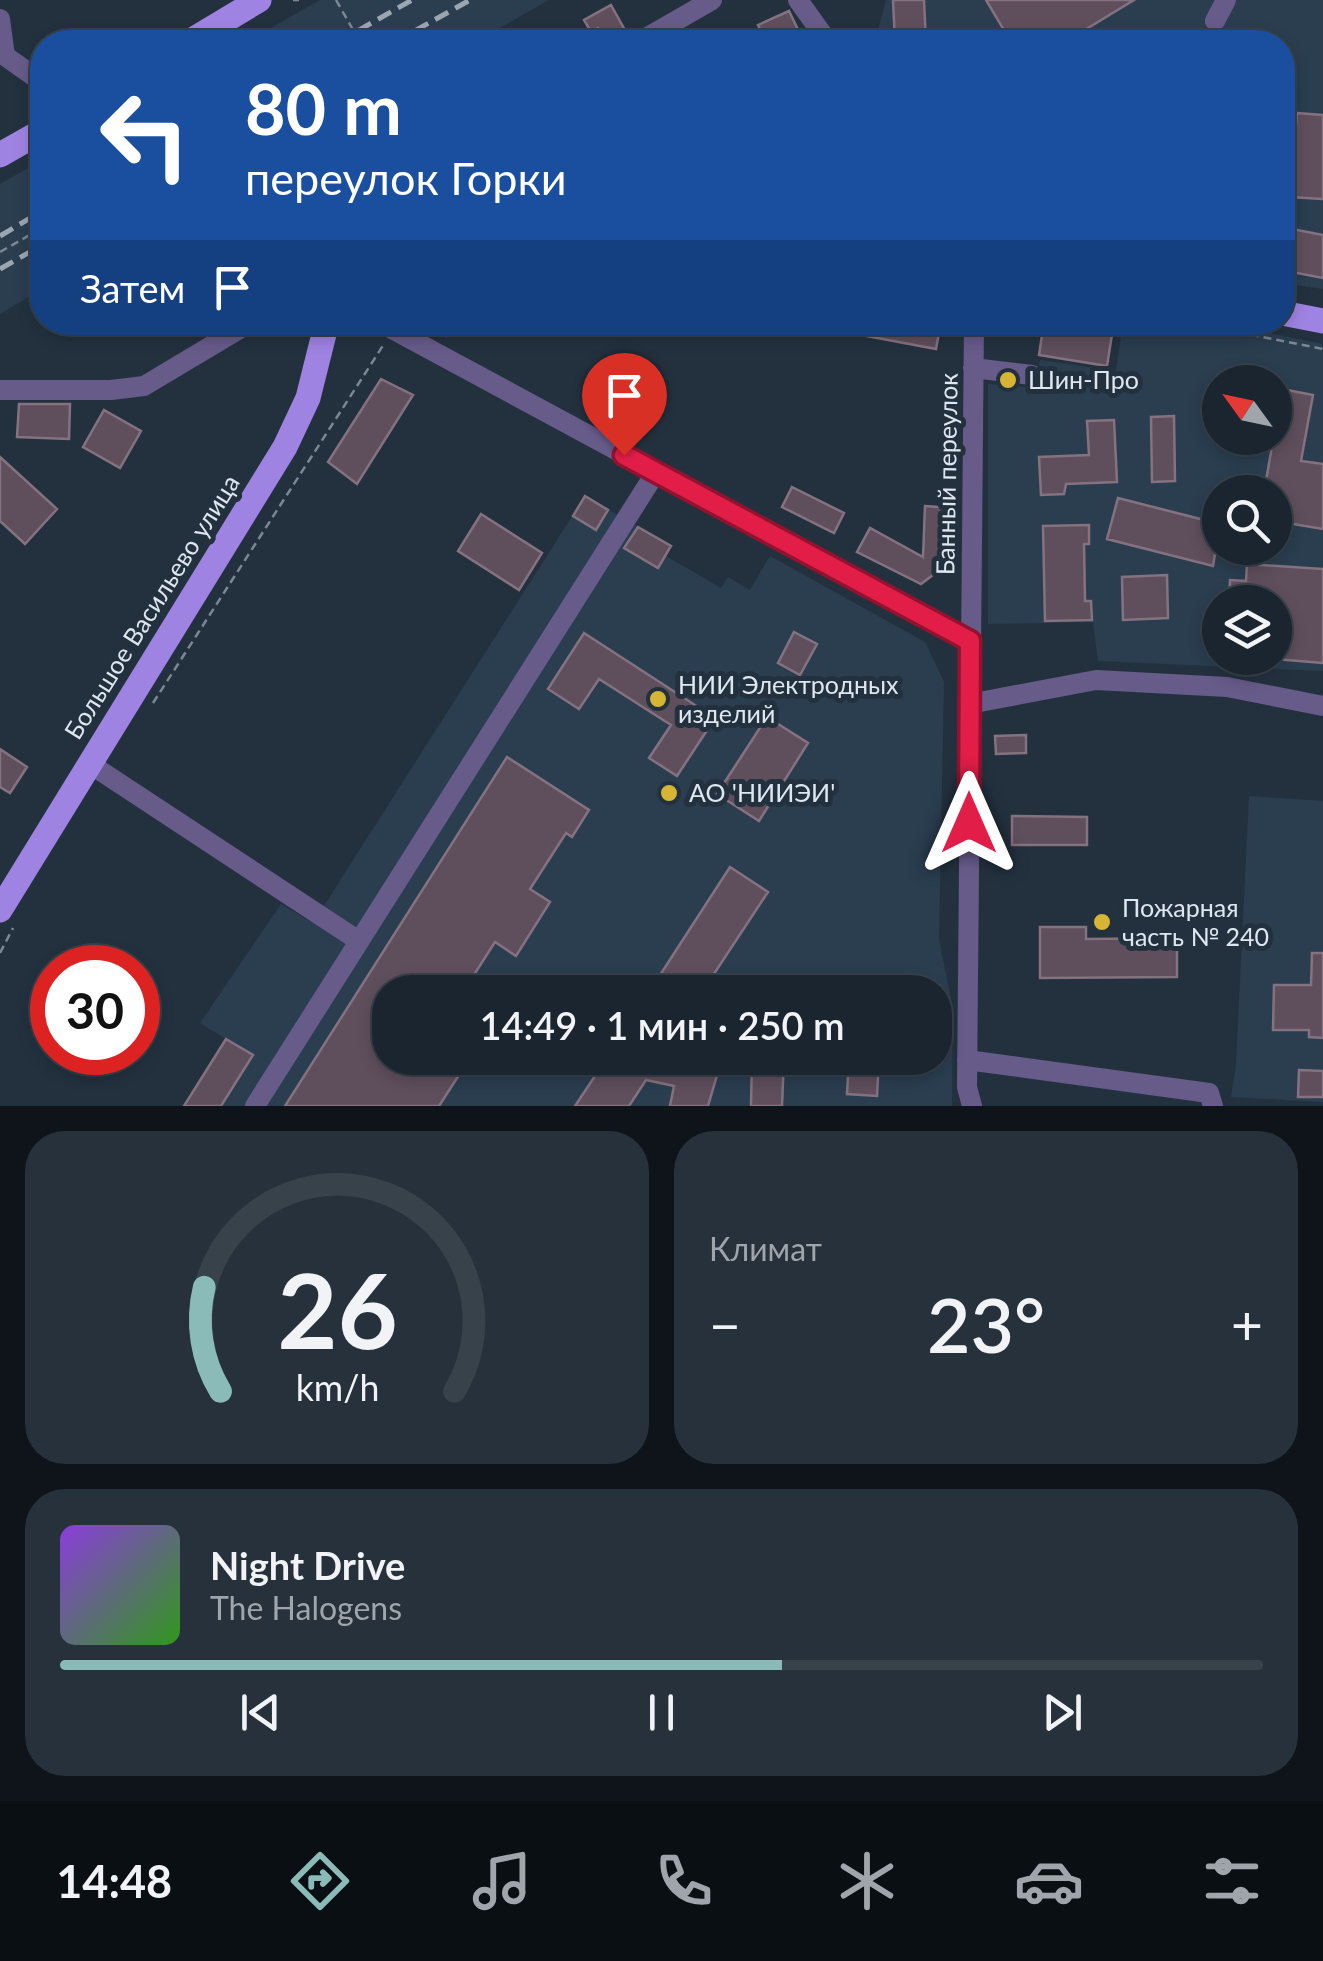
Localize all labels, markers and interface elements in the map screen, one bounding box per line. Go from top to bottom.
text: 80 m [245,66,402,150]
icon: left [80,70,210,200]
text: переулок Горки [245,151,567,205]
icon: arrive [205,260,260,315]
text: Затем [80,265,185,311]
pin [582,353,667,456]
place label: Шин-Про [1028,364,1139,394]
north arrow [1202,365,1292,455]
map controls [1202,365,1292,675]
icon: arrive [597,368,652,423]
marker: Шин-Про [997,369,1019,391]
street label: Банный переулок [929,372,963,575]
street label: Большое Васильево улица [57,469,245,744]
button: search [1202,475,1292,565]
button: layers [1202,585,1292,675]
place label: НИИ Электродных изделий [678,669,899,728]
marker: НИИ Электродных изделий [647,688,669,710]
position arrow [917,771,1021,875]
place label: АО 'НИИЭИ' [689,777,835,807]
marker: АО 'НИИЭИ' [658,782,680,804]
place label: Пожарная часть № 240 [1122,892,1269,951]
marker: Пожарная часть № 240 [1091,911,1113,933]
speed limit sign: 30 [30,945,160,1075]
text: 14:49 · 1 мин · 250 m [479,1002,845,1048]
text: Климат [709,1229,822,1268]
text: 26 [277,1246,397,1371]
text: 23° [927,1279,1045,1369]
text: − [709,1291,741,1357]
text: + [1231,1291,1263,1357]
text: km/h [295,1366,379,1409]
text: Night Drive [210,1542,405,1588]
text: The Halogens [210,1588,402,1627]
icon: previous [233,1685,288,1740]
icon: pause [634,1685,689,1740]
icon: next [1035,1685,1090,1740]
icon: directions [285,1846,355,1916]
icon: music [467,1846,537,1916]
icon: phone [649,1846,719,1916]
icon: climate [832,1846,902,1916]
icon: car [1014,1846,1084,1916]
icon: filters [1197,1846,1267,1916]
text: 14:48 [56,1854,172,1908]

